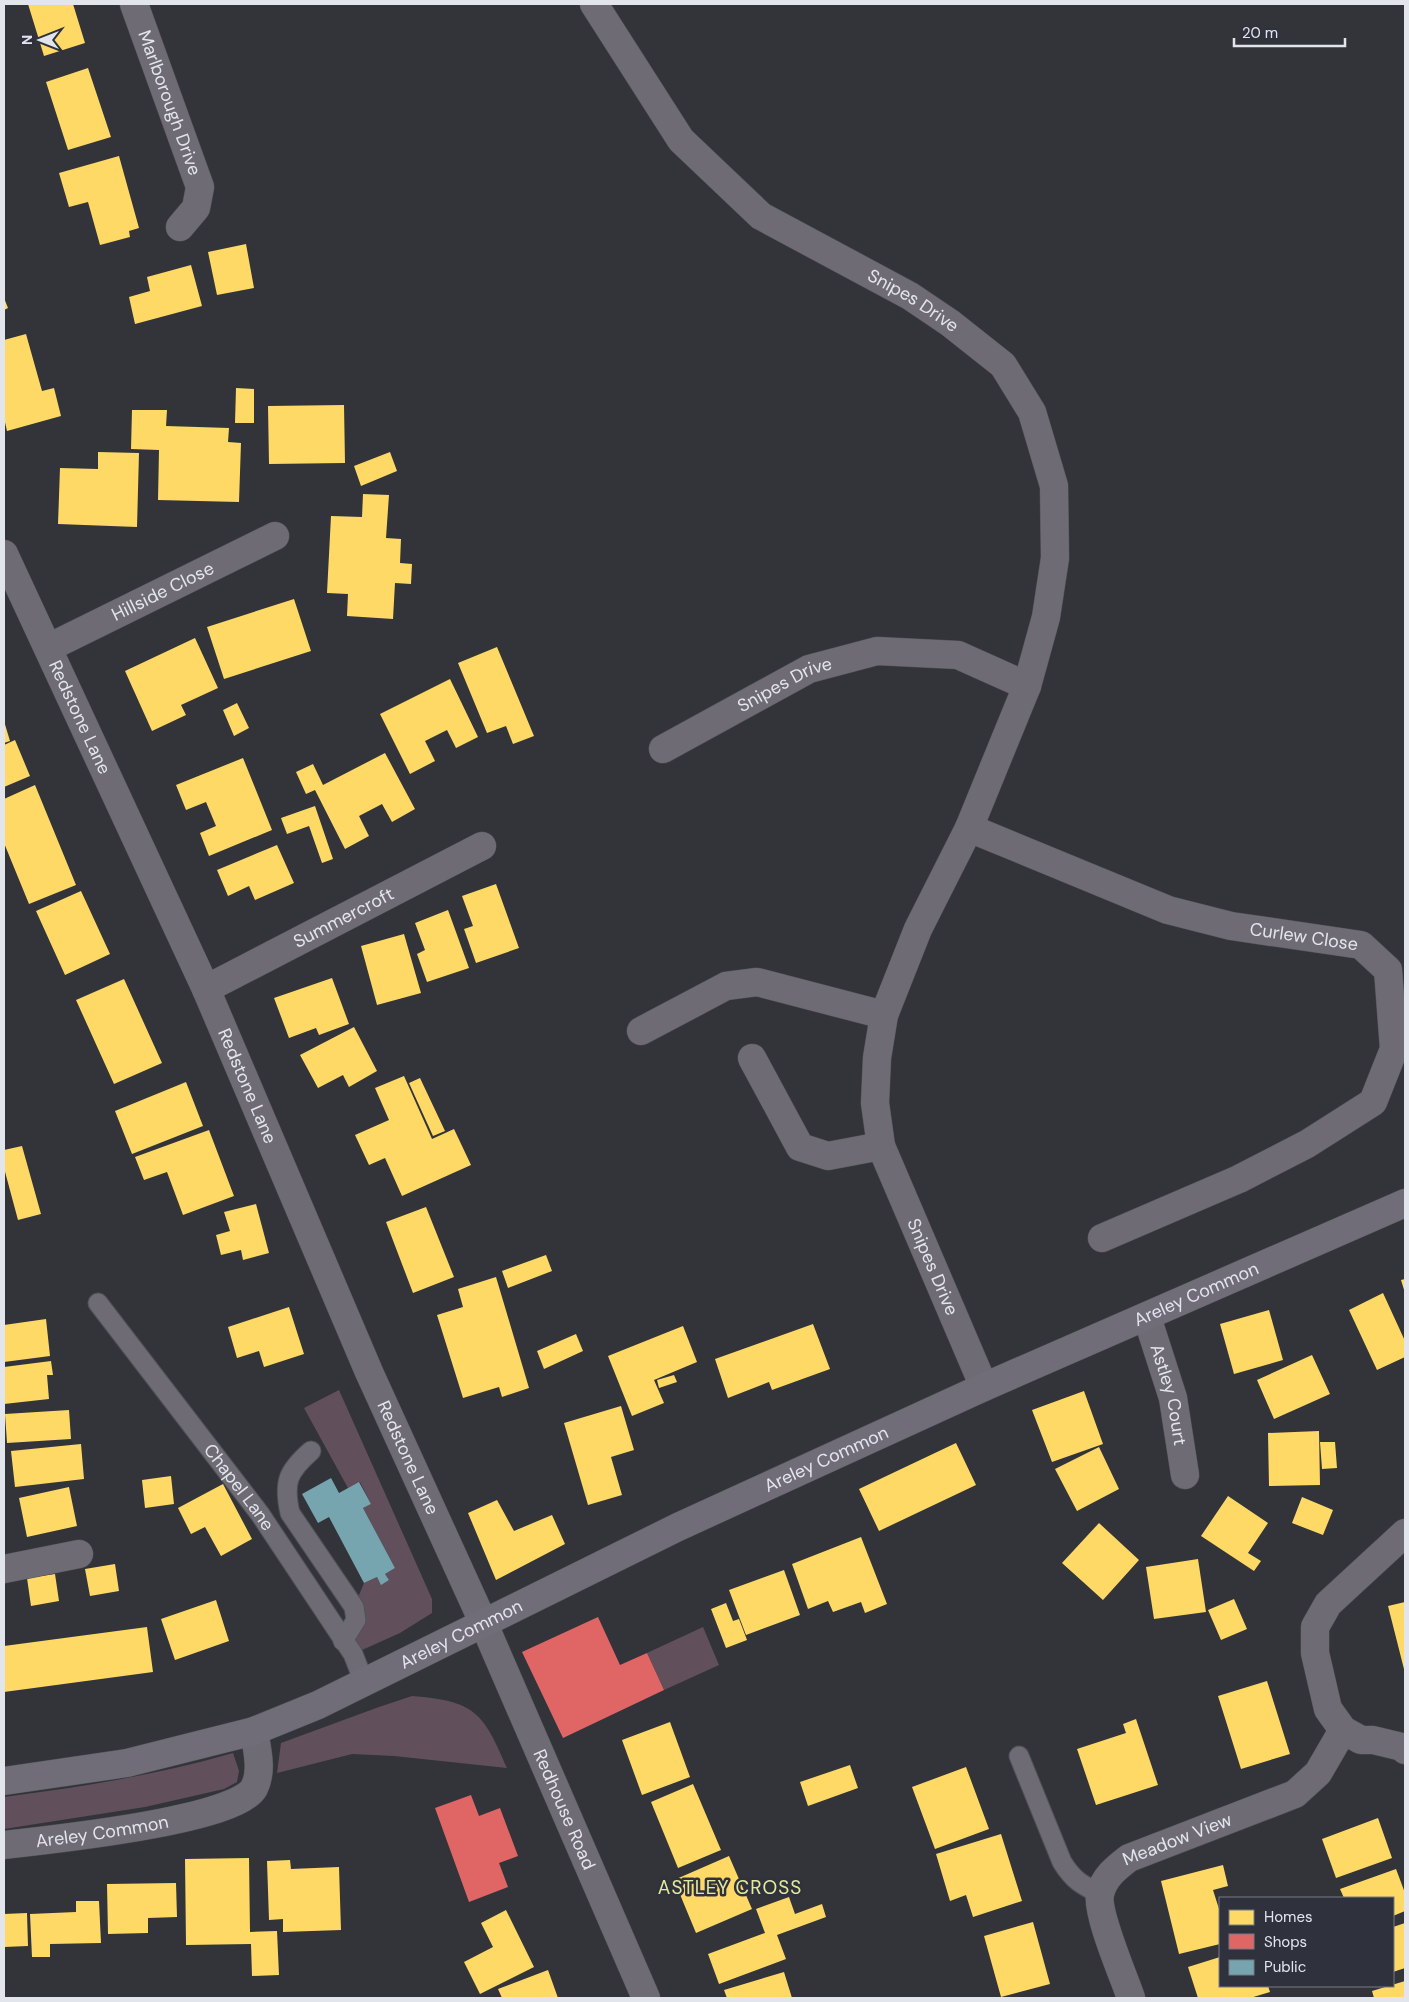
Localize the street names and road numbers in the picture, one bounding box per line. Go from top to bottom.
street label: Marlborough Drive [132,27,207,179]
street label: Snipes Drive [863,263,964,338]
street label: Hillside Close [108,556,218,627]
street label: Snipes Drive [733,651,834,718]
street label: Redstone Lane [43,656,117,778]
street label: Summercroft [289,882,398,954]
street label: Curlew Close [1248,917,1360,956]
street label: Redstone Lane [212,1025,282,1147]
street label: Snipes Drive [901,1215,964,1319]
street label: Areley Common [1130,1256,1262,1332]
street label: Astley Court [1144,1341,1192,1447]
street label: Redstone Lane [372,1397,445,1519]
street label: Areley Common [760,1420,892,1498]
street label: Chapel Lane [198,1439,280,1535]
street label: Areley Common [396,1594,526,1675]
street label: Redhouse Road [528,1746,601,1874]
street label: Meadow View [1119,1807,1236,1871]
street label: Areley Common [34,1809,171,1853]

